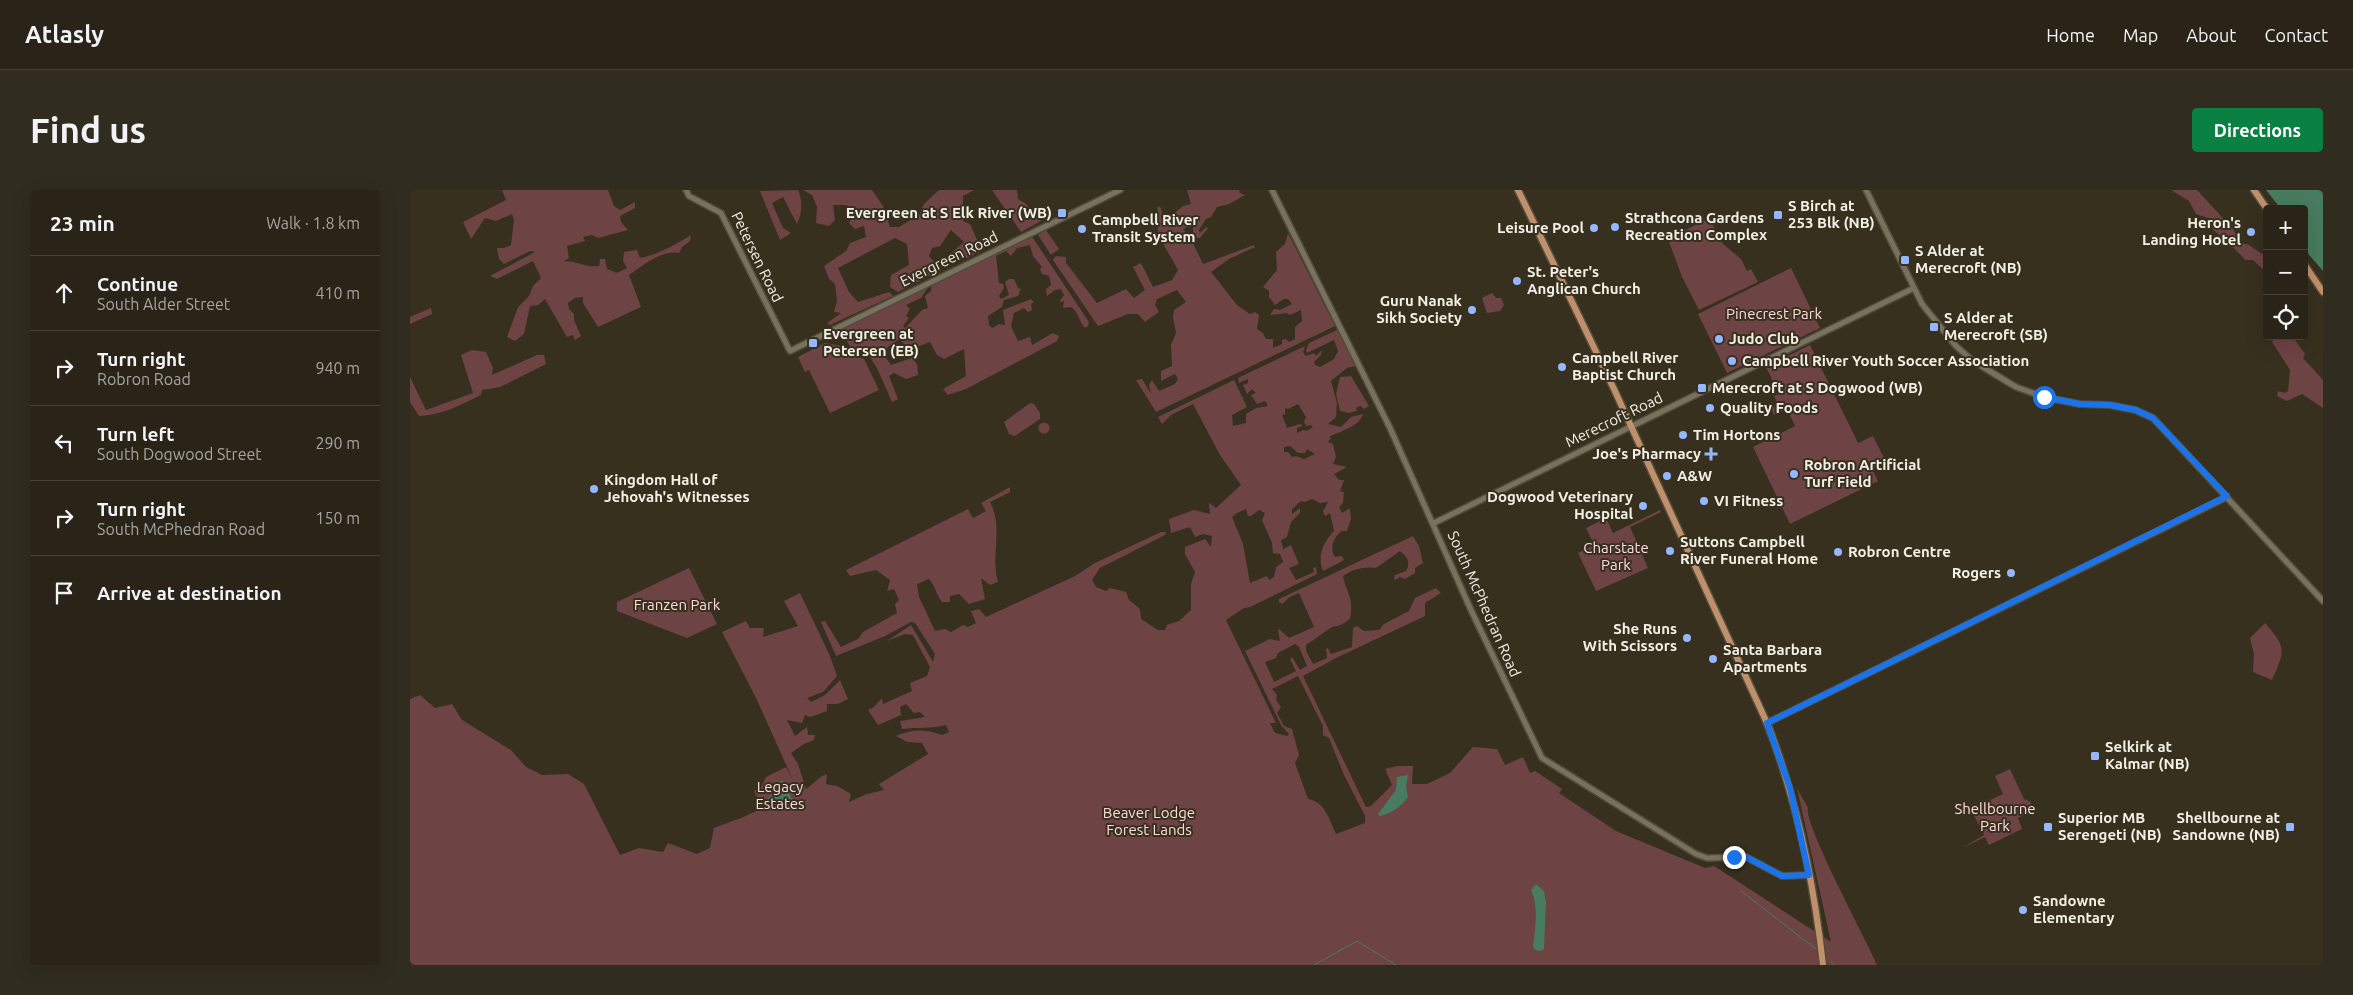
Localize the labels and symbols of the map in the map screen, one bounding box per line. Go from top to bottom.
place label: S Birch at 253 Blk (NB) [1788,197,1875,231]
place label: Evergreen at S Elk River (WB) [846,204,1052,221]
marker: Evergreen at S Elk River (WB) [1056,207,1068,219]
street label: Petersen Road [728,209,787,305]
place label: Strathcona Gardens Recreation Complex [1625,209,1767,243]
marker: S Birch at 253 Blk (NB) [1772,209,1784,221]
place label: Campbell River Transit System [1092,211,1199,245]
place label: Heron's Landing Hotel [2142,214,2241,248]
place label: Leisure Pool [1497,219,1584,236]
marker: Strathcona Gardens Recreation Complex [1609,221,1621,233]
marker: Leisure Pool [1588,222,1600,234]
marker: Campbell River Transit System [1076,223,1088,235]
marker: Heron's Landing Hotel [2245,226,2257,238]
street label: Evergreen Road [897,227,1001,290]
place label: S Alder at Merecroft (NB) [1915,242,2022,276]
marker: S Alder at Merecroft (NB) [1899,254,1911,266]
place label: St. Peter's Anglican Church [1527,263,1641,297]
marker: St. Peter's Anglican Church [1511,275,1523,287]
place label: Guru Nanak Sikh Society [1376,292,1463,326]
marker: Guru Nanak Sikh Society [1466,304,1478,316]
park label: Pinecrest Park [1726,305,1822,322]
place label: S Alder at Merecroft (SB) [1944,309,2048,343]
marker: S Alder at Merecroft (SB) [1928,321,1940,333]
place label: Evergreen at Petersen (EB) [823,325,919,359]
place label: Judo Club [1729,330,1799,347]
marker: Judo Club [1713,333,1725,345]
marker: Evergreen at Petersen (EB) [807,337,819,349]
place label: Campbell River Baptist Church [1572,349,1679,383]
place label: Campbell River Youth Soccer Association [1742,352,2029,369]
marker: Campbell River Youth Soccer Association [1726,355,1738,367]
marker: Campbell River Baptist Church [1556,361,1568,373]
place label: Merecroft at S Dogwood (WB) [1712,379,1923,396]
marker: Merecroft at S Dogwood (WB) [1696,382,1708,394]
route start [2033,386,2056,409]
street label: Merecroft Road [1562,389,1665,450]
place label: Quality Foods [1720,399,1818,416]
marker: Quality Foods [1704,402,1716,414]
place label: Tim Hortons [1693,426,1780,443]
marker: Tim Hortons [1677,429,1689,441]
place label: Joe's Pharmacy [1592,445,1701,462]
marker: Joe's Pharmacy [1705,448,1717,460]
place label: Robron Artificial Turf Field [1804,456,1921,490]
place label: A&W [1677,467,1712,484]
marker: Robron Artificial Turf Field [1788,468,1800,480]
marker: A&W [1661,470,1673,482]
place label: Kingdom Hall of Jehovah's Witnesses [604,471,750,505]
marker: Kingdom Hall of Jehovah's Witnesses [588,483,600,495]
place label: Dogwood Veterinary Hospital [1487,488,1633,522]
place label: VI Fitness [1714,492,1783,509]
marker: VI Fitness [1698,495,1710,507]
marker: Dogwood Veterinary Hospital [1637,500,1649,512]
street label: South McPhedran Road [1445,528,1524,679]
place label: Suttons Campbell River Funeral Home [1680,533,1818,567]
park label: Charstate Park [1583,539,1649,573]
place label: Robron Centre [1848,543,1951,560]
marker: Suttons Campbell River Funeral Home [1664,545,1676,557]
marker: Robron Centre [1832,546,1844,558]
place label: Rogers [1952,564,2001,581]
marker: Rogers [2005,567,2017,579]
park label: Franzen Park [634,596,721,613]
place label: She Runs With Scissors [1583,620,1677,654]
marker: She Runs With Scissors [1681,632,1693,644]
place label: Santa Barbara Apartments [1723,641,1822,675]
marker: Santa Barbara Apartments [1707,653,1719,665]
place label: Selkirk at Kalmar (NB) [2105,738,2190,772]
marker: Selkirk at Kalmar (NB) [2089,750,2101,762]
park label: Legacy Estates [755,778,805,812]
park label: Shellbourne Park [1954,800,2036,834]
park label: Beaver Lodge Forest Lands [1103,804,1195,838]
place label: Superior MB Serengeti (NB) [2058,809,2162,843]
place label: Shellbourne at Sandowne (NB) [2173,809,2281,843]
marker: Superior MB Serengeti (NB) [2042,821,2054,833]
marker: Shellbourne at Sandowne (NB) [2284,821,2296,833]
route end [1723,846,1746,869]
place label: Sandowne Elementary [2033,892,2114,926]
marker: Sandowne Elementary [2017,904,2029,916]

